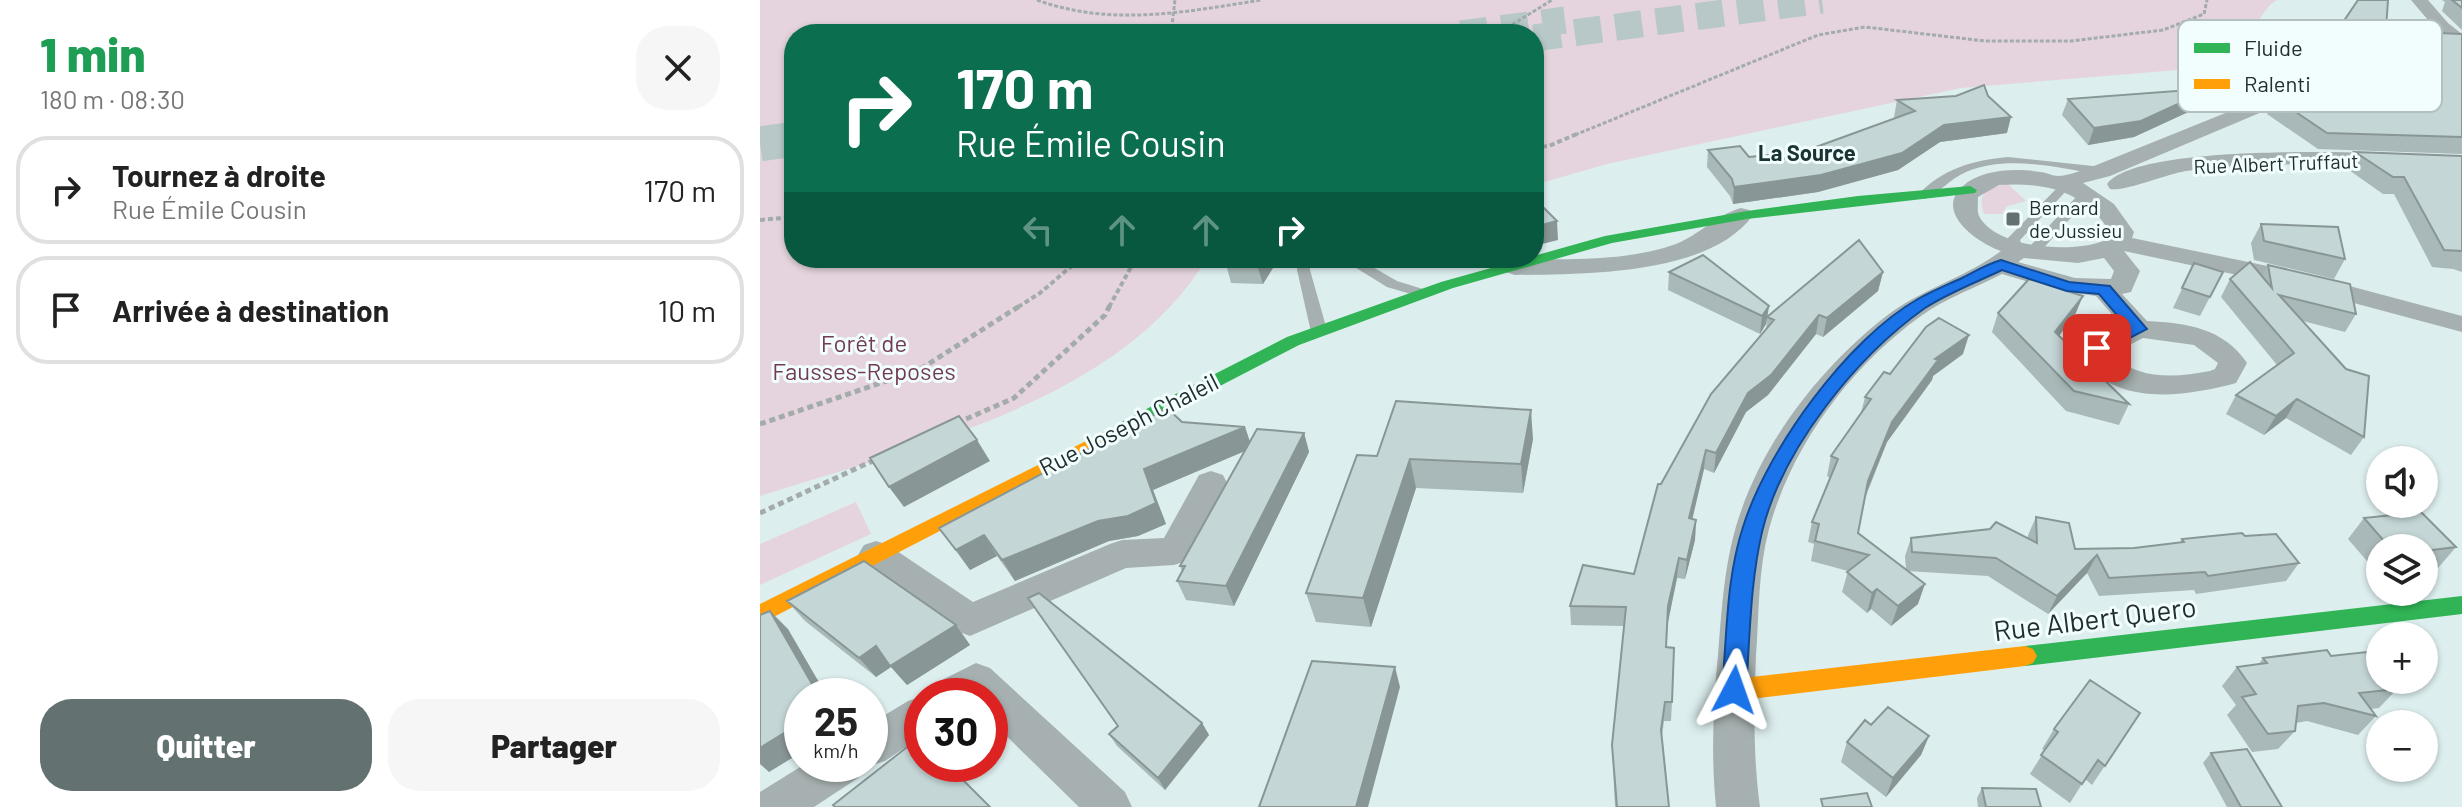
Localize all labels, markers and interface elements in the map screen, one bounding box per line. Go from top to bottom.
legend [2178,20,2442,112]
text: 1 min [40,24,146,82]
button: close [636,26,720,110]
text: Fluide [2244,34,2303,60]
text: 170 m [956,53,1093,120]
icon: right [824,56,928,160]
text: Ralenti [2244,70,2311,96]
text: 180 m · 08:30 [40,83,185,114]
text: Rue Émile Cousin [956,121,1226,164]
district label: La Source [1758,139,1856,165]
street label: Rue Albert Truffaut [2193,148,2359,178]
text: Tournez à droite [112,157,326,193]
icon: right [44,168,88,212]
text: 170 m [644,172,716,208]
text: Rue Émile Cousin [112,193,307,224]
place label: Bernard de Jussieu [2029,195,2122,242]
icon: left [1016,208,1060,252]
icon: ahead [1100,208,1144,252]
icon: ahead [1184,208,1228,252]
icon: right [1268,208,1312,252]
marker: Bernard de Jussieu [2004,210,2022,228]
icon: arrive [44,288,88,332]
text: Arrivée à destination [112,292,389,328]
text: 10 m [658,292,716,328]
pin [2063,314,2131,382]
icon: arrive [2075,326,2119,370]
park label: Forêt de Fausses-Reposes [772,328,956,385]
street label: Rue Joseph Chaleil [1034,366,1223,481]
map controls [2366,446,2438,782]
button: sound [2366,446,2438,518]
button: layers [2366,534,2438,606]
street label: Rue Albert Quero [1992,589,2198,647]
button: + [2366,622,2438,694]
position arrow [1692,648,1776,732]
speed limit sign: 30 [904,678,1008,782]
text: 25 [814,696,858,744]
button: Quitter [40,699,372,791]
button: Partager [388,699,720,791]
button: − [2366,710,2438,782]
text: km/h [813,738,859,762]

